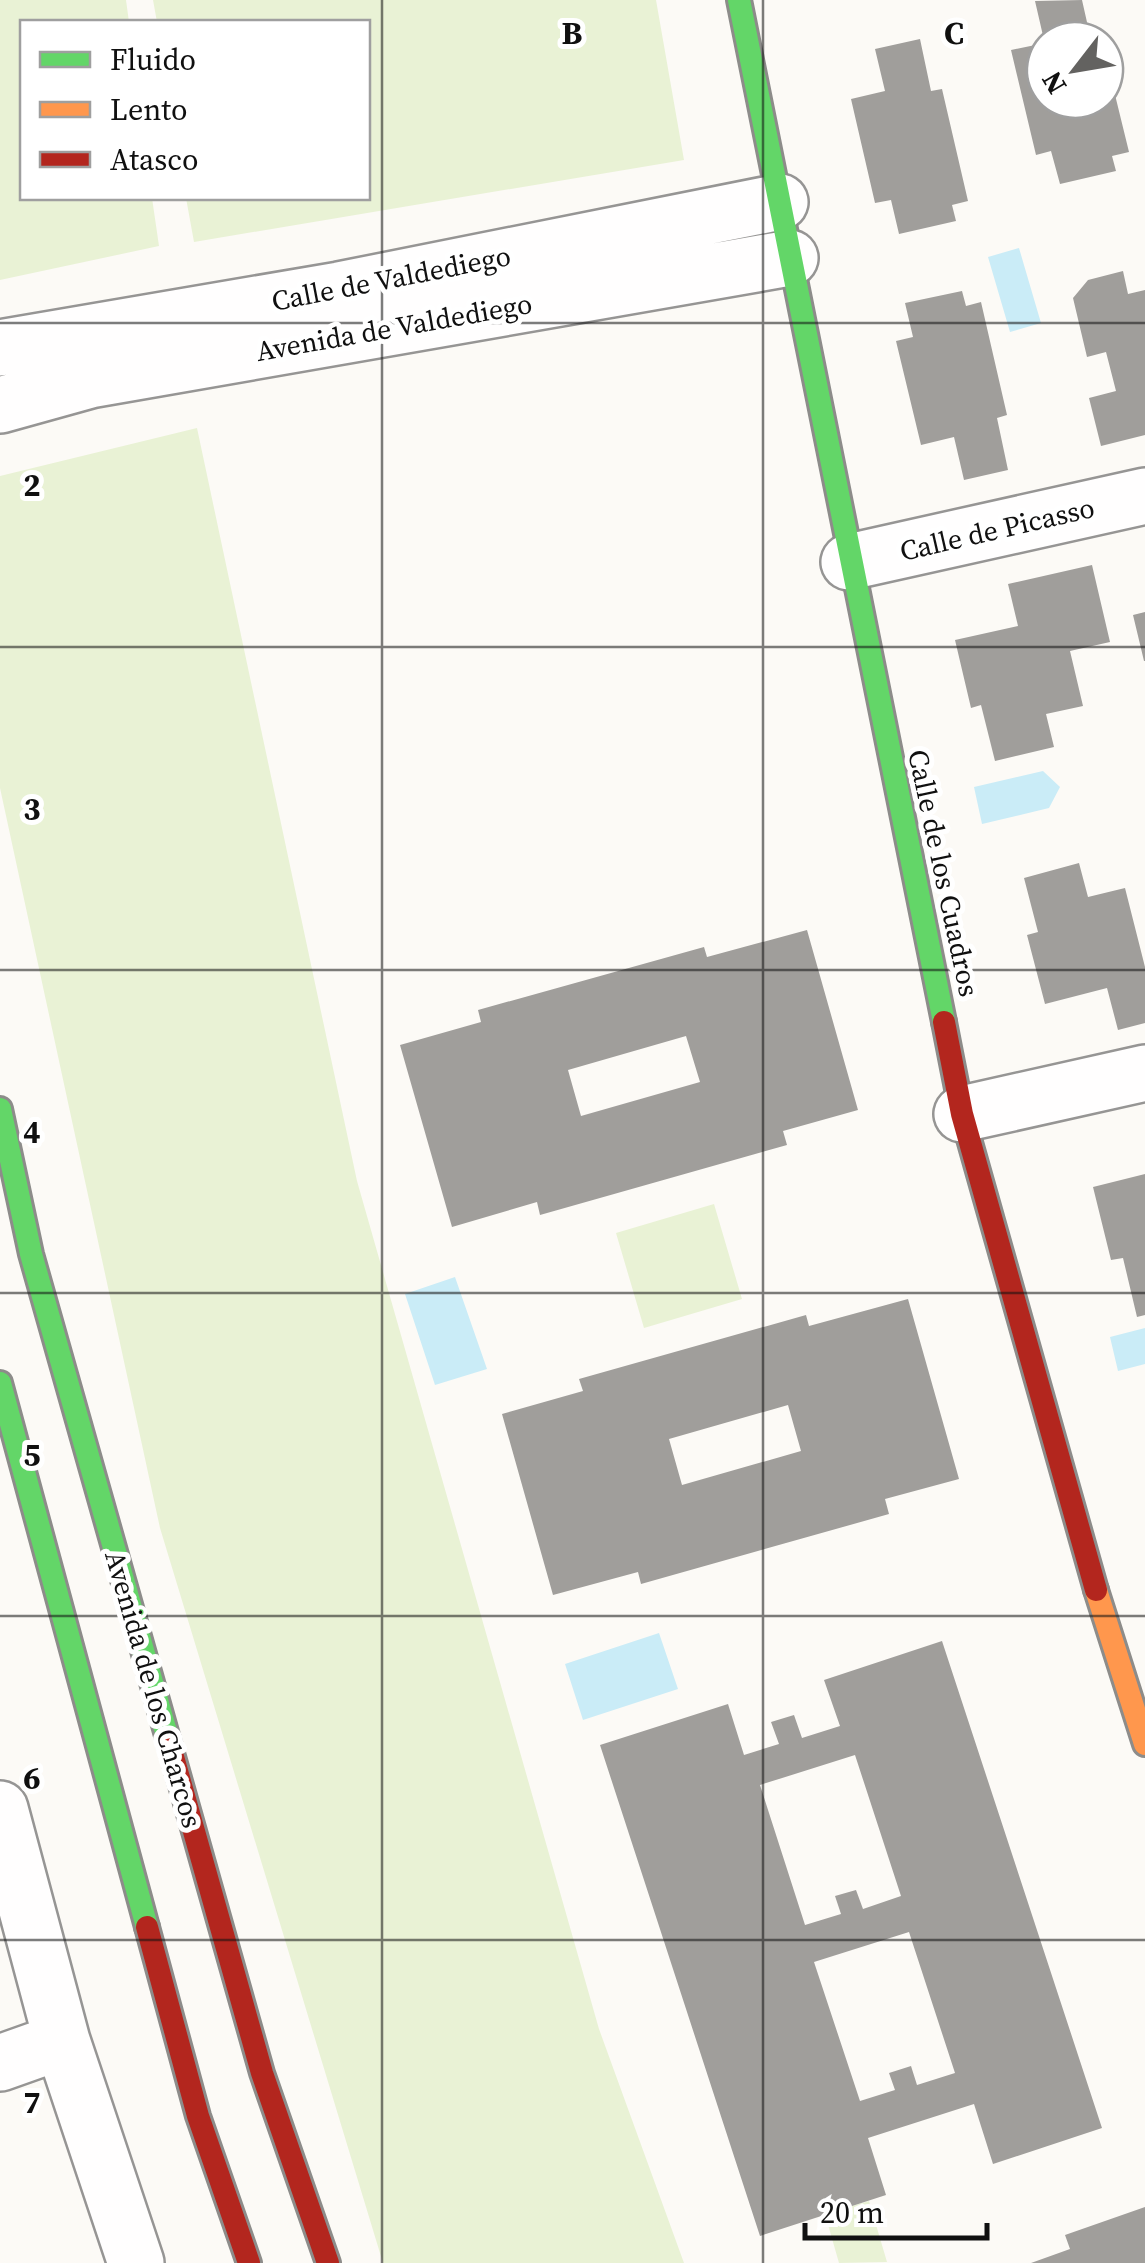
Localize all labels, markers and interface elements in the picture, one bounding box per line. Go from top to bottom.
text: B [562,11,583,55]
text: C [944,11,964,55]
legend [20,20,370,200]
north arrow [1025,20,1125,120]
text: Fluido [110,39,196,80]
text: N [1032,64,1075,101]
text: Lento [110,89,187,130]
text: Atasco [110,139,198,180]
street label: Calle de Valdediego [268,236,514,320]
street label: Avenida de Valdediego [253,284,535,370]
text: 2 [23,463,41,507]
street label: Calle de Picasso [896,488,1098,570]
street label: Calle de los Cuadros [899,746,989,1000]
text: 3 [23,787,41,831]
text: 4 [23,1110,41,1154]
text: 5 [23,1433,41,1477]
street label: Avenida de los Charcos [96,1546,212,1832]
text: 6 [23,1756,41,1800]
text: 7 [23,2080,41,2124]
scale bar [805,2178,988,2240]
text: 20 m [820,2192,884,2233]

